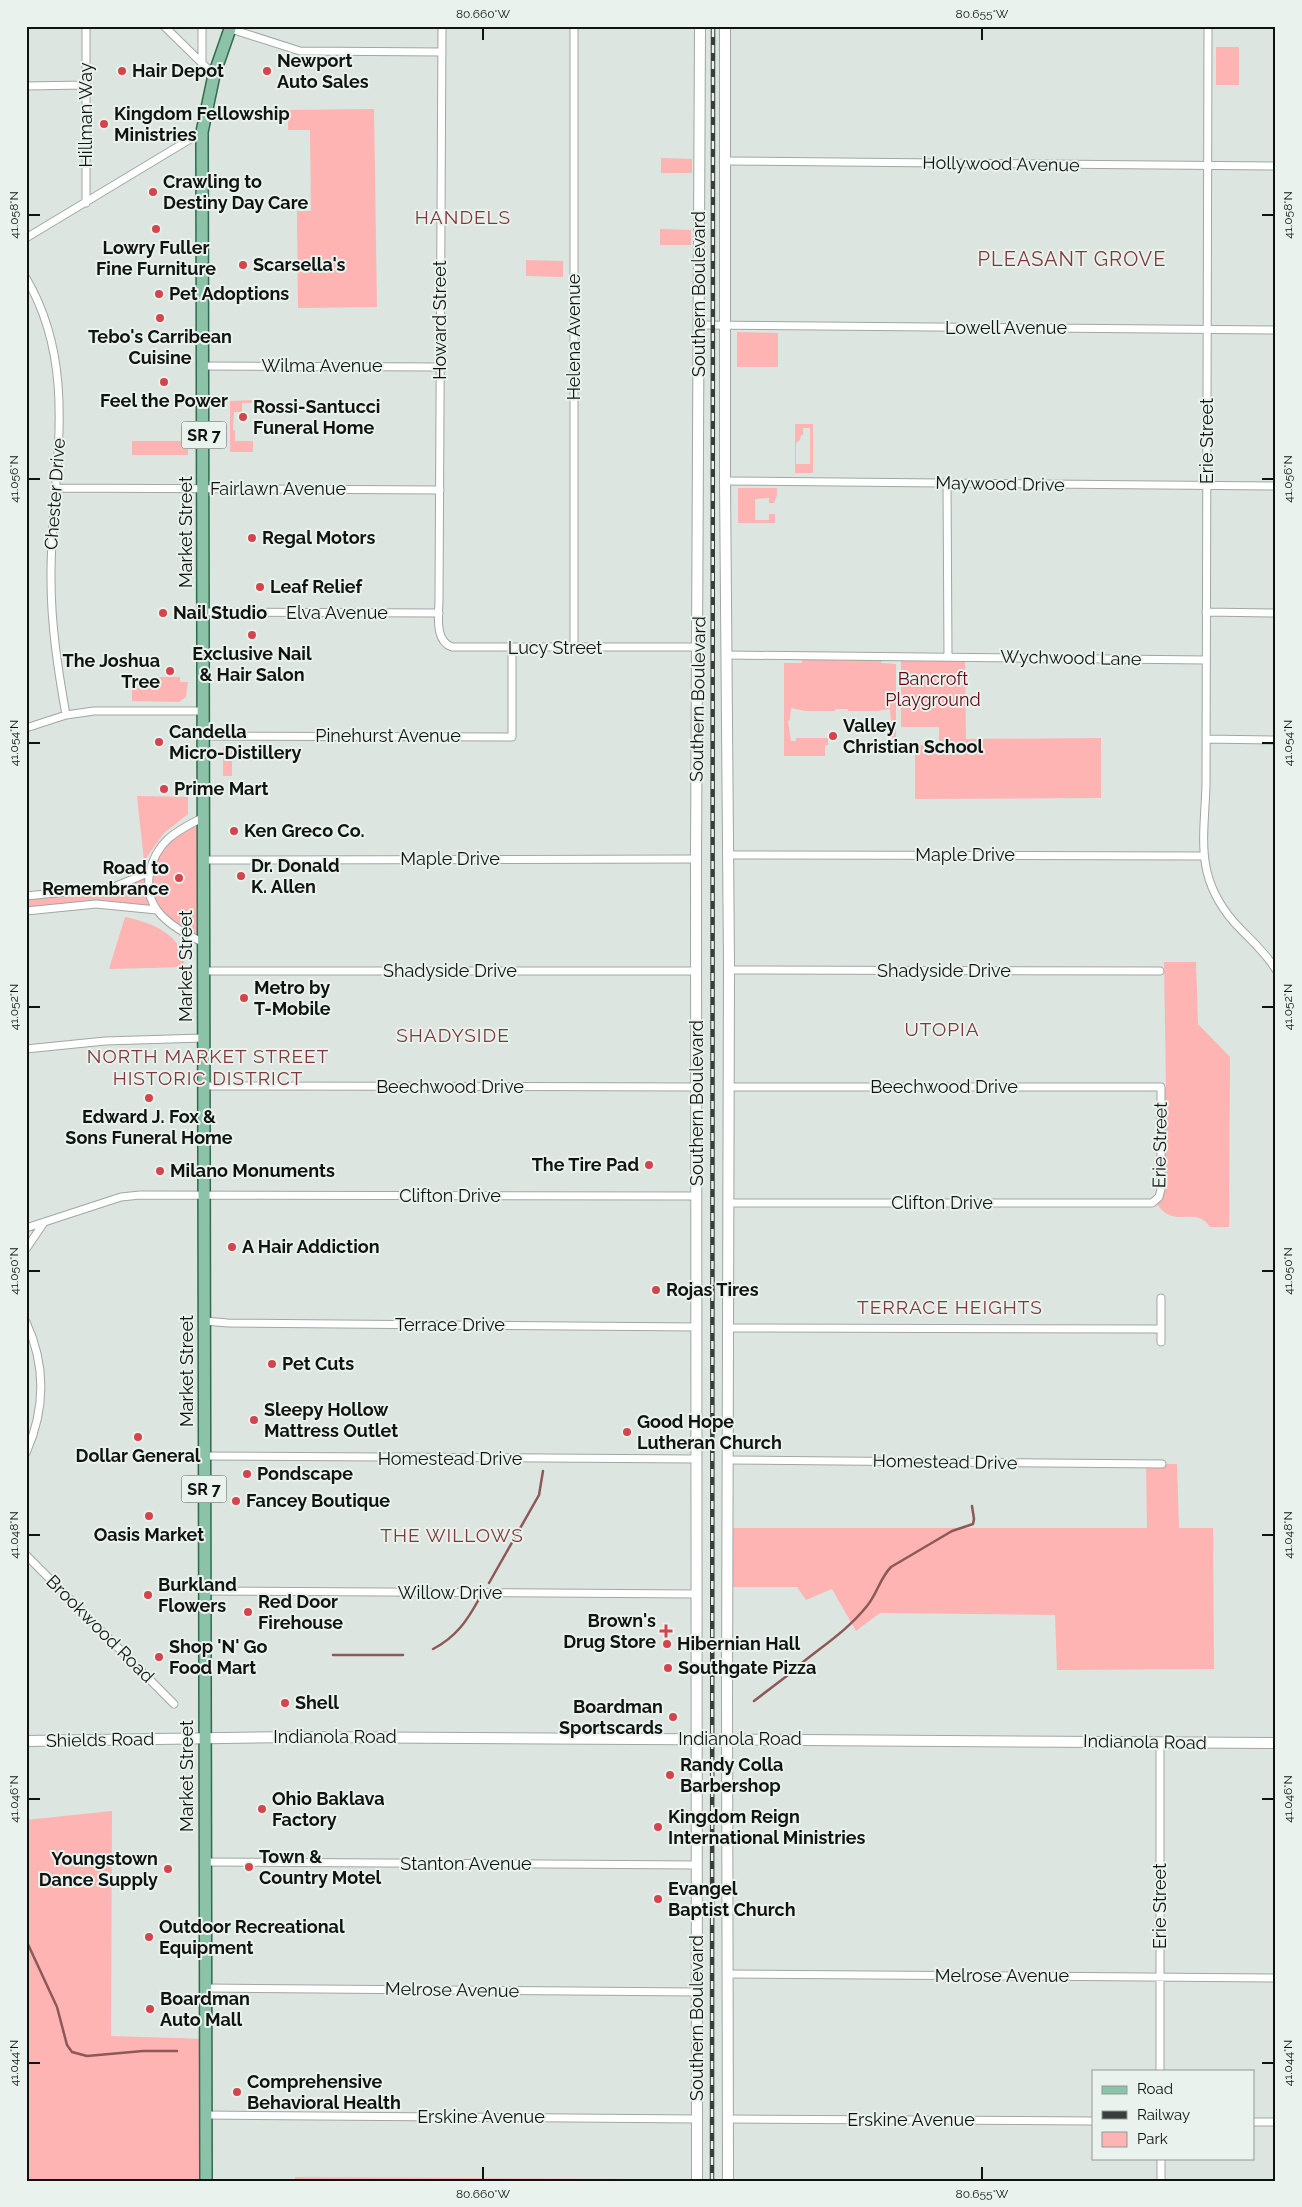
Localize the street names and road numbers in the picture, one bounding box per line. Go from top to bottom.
street label: Hillman Way [75,62,96,167]
street label: Hollywood Avenue [922,152,1080,175]
street label: Southern Boulevard [688,211,709,377]
street label: Howard Street [429,260,450,380]
street label: Helena Avenue [563,273,584,400]
street label: Lowell Avenue [945,317,1067,338]
street label: Wilma Avenue [261,355,383,376]
street label: Erie Street [1196,398,1217,484]
road number: SR 7 [182,422,226,448]
street label: Chester Drive [40,437,69,551]
street label: Maywood Drive [935,472,1065,495]
street label: Market Street [175,476,196,588]
street label: Fairlawn Avenue [210,478,347,499]
street label: Elva Avenue [286,602,388,623]
street label: Southern Boulevard [686,616,709,782]
street label: Lucy Street [508,637,602,658]
street label: Wychwood Lane [1000,646,1142,669]
street label: Pinehurst Avenue [315,725,461,746]
street label: Maple Drive [915,844,1015,865]
street label: Maple Drive [400,848,500,869]
street label: Market Street [175,910,196,1022]
street label: Shadyside Drive [383,960,517,981]
street label: Shadyside Drive [877,960,1011,981]
street label: Southern Boulevard [686,1020,707,1186]
street label: Beechwood Drive [376,1076,524,1097]
street label: Beechwood Drive [870,1076,1018,1097]
street label: Erie Street [1148,1102,1171,1188]
street label: Clifton Drive [399,1185,501,1206]
street label: Clifton Drive [891,1192,993,1213]
street label: Terrace Drive [395,1314,505,1335]
street label: Market Street [176,1315,197,1427]
street label: Homestead Drive [378,1448,523,1469]
street label: Homestead Drive [873,1450,1018,1473]
road number: SR 7 [182,1476,226,1502]
street label: Brookwood Road [42,1570,159,1687]
street label: Willow Drive [398,1582,503,1603]
street label: Market Street [176,1720,197,1832]
street label: Indianola Road [273,1726,397,1747]
street label: Shields Road [46,1728,154,1751]
street label: Indianola Road [678,1728,802,1749]
street label: Indianola Road [1083,1730,1207,1753]
street label: Stanton Avenue [400,1853,532,1874]
street label: Erie Street [1149,1863,1170,1949]
street label: Southern Boulevard [686,1935,707,2101]
street label: Melrose Avenue [935,1965,1070,1986]
street label: Melrose Avenue [385,1978,520,2001]
street label: Erskine Avenue [417,2106,545,2127]
street label: Erskine Avenue [847,2109,975,2130]

